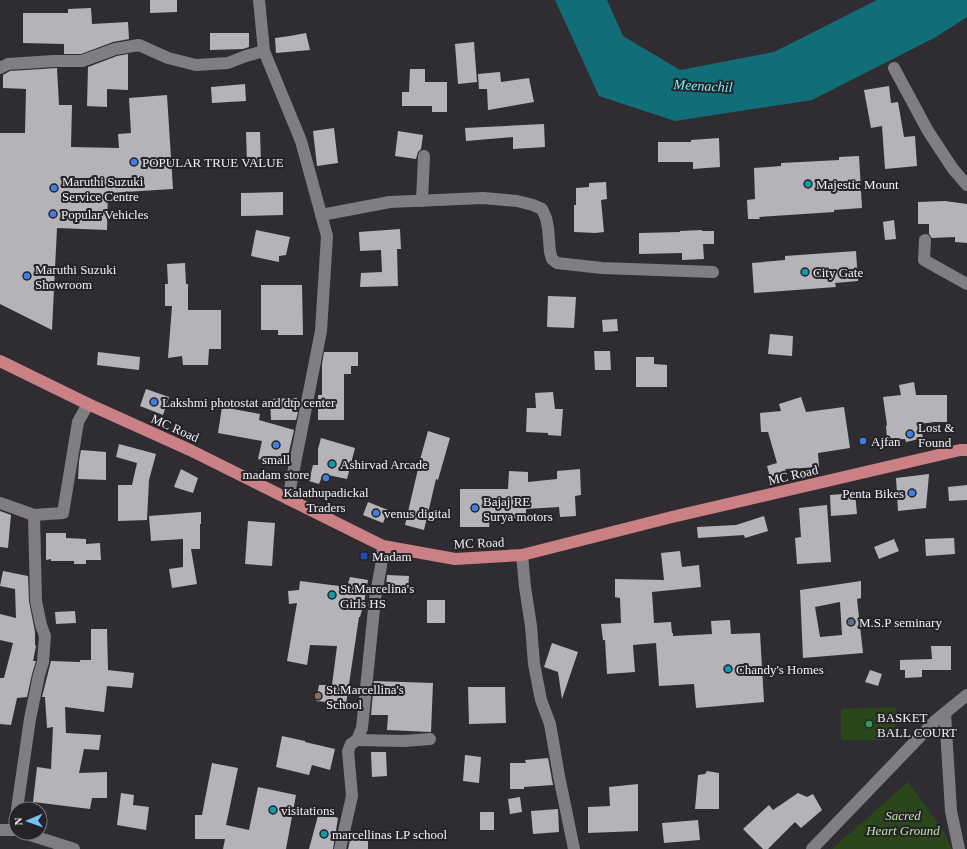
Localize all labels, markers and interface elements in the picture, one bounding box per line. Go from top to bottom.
water label: Meenachil [672,77,733,95]
place label: POPULAR TRUE VALUE [142,155,284,170]
marker: POPULAR TRUE VALUE [129,157,139,167]
place label: Maruthi Suzuki Service Centre [62,174,144,204]
place label: Majestic Mount [816,177,899,192]
marker: Majestic Mount [803,179,813,189]
marker: Maruthi Suzuki Service Centre [49,183,59,193]
place label: Popular Vehicles [61,207,149,222]
marker: Popular Vehicles [48,209,58,219]
place label: Maruthi Suzuki Showroom [35,262,117,292]
place label: City Gate [813,265,863,280]
marker: City Gate [800,267,810,277]
marker: Maruthi Suzuki Showroom [22,271,32,281]
place label: Lakshmi photostat and dtp center [162,395,336,410]
marker: Lakshmi photostat and dtp center [149,397,159,407]
street label: MC Road [149,411,202,445]
place label: Lost & Found [918,420,954,450]
marker: Lost & Found [905,429,915,439]
place label: Ajfan [871,434,901,449]
marker: Ajfan [858,436,868,446]
marker: small madam store [271,440,281,450]
place label: small madam store [243,452,310,482]
place label: Ashirvad Arcade [340,457,428,472]
marker: Ashirvad Arcade [327,459,337,469]
street label: MC Road [767,462,820,488]
marker: Kalathupadickal Traders [321,473,331,483]
place label: Kalathupadickal Traders [283,485,369,515]
place label: Penta Bikes [842,486,904,501]
marker: Penta Bikes [907,488,917,498]
place label: Bajaj RE Surya motors [483,494,553,524]
marker: Bajaj RE Surya motors [470,503,480,513]
place label: venus digital [384,506,451,521]
marker: venus digital [371,508,381,518]
street label: MC Road [453,535,505,551]
place label: Madam [372,549,412,564]
marker: Madam [359,551,369,561]
place label: St.Marcelina's Girls HS [340,581,414,611]
marker: St.Marcelina's Girls HS [327,590,337,600]
place label: M.S.P seminary [859,615,942,630]
marker: M.S.P seminary [846,617,856,627]
place label: Chandy's Homes [736,662,824,677]
marker: Chandy's Homes [723,664,733,674]
place label: St.Marcellina's School [326,682,404,712]
marker: St.Marcellina's School [313,691,323,701]
place label: BASKET BALL COURT [877,710,957,740]
marker: BASKET BALL COURT [864,719,874,729]
north arrow [8,801,48,841]
place label: visitations [281,803,334,818]
marker: visitations [268,805,278,815]
park label: Sacred Heart Ground [865,808,940,838]
text: N [12,817,24,826]
place label: marcellinas LP school [332,827,447,842]
marker: marcellinas LP school [319,829,329,839]

